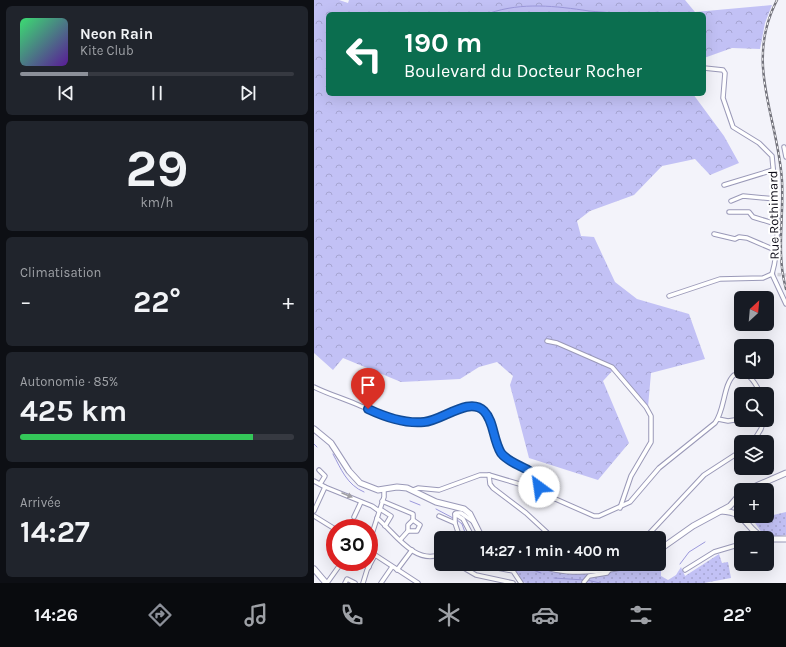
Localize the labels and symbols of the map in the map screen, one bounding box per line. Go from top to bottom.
street label: Rue Rothimard [765,170,782,260]
north arrow [734,291,774,331]
pin [351,368,385,409]
position arrow [518,466,560,508]
one-way arrow [341,493,353,499]
speed limit sign: 30 [326,519,378,571]

